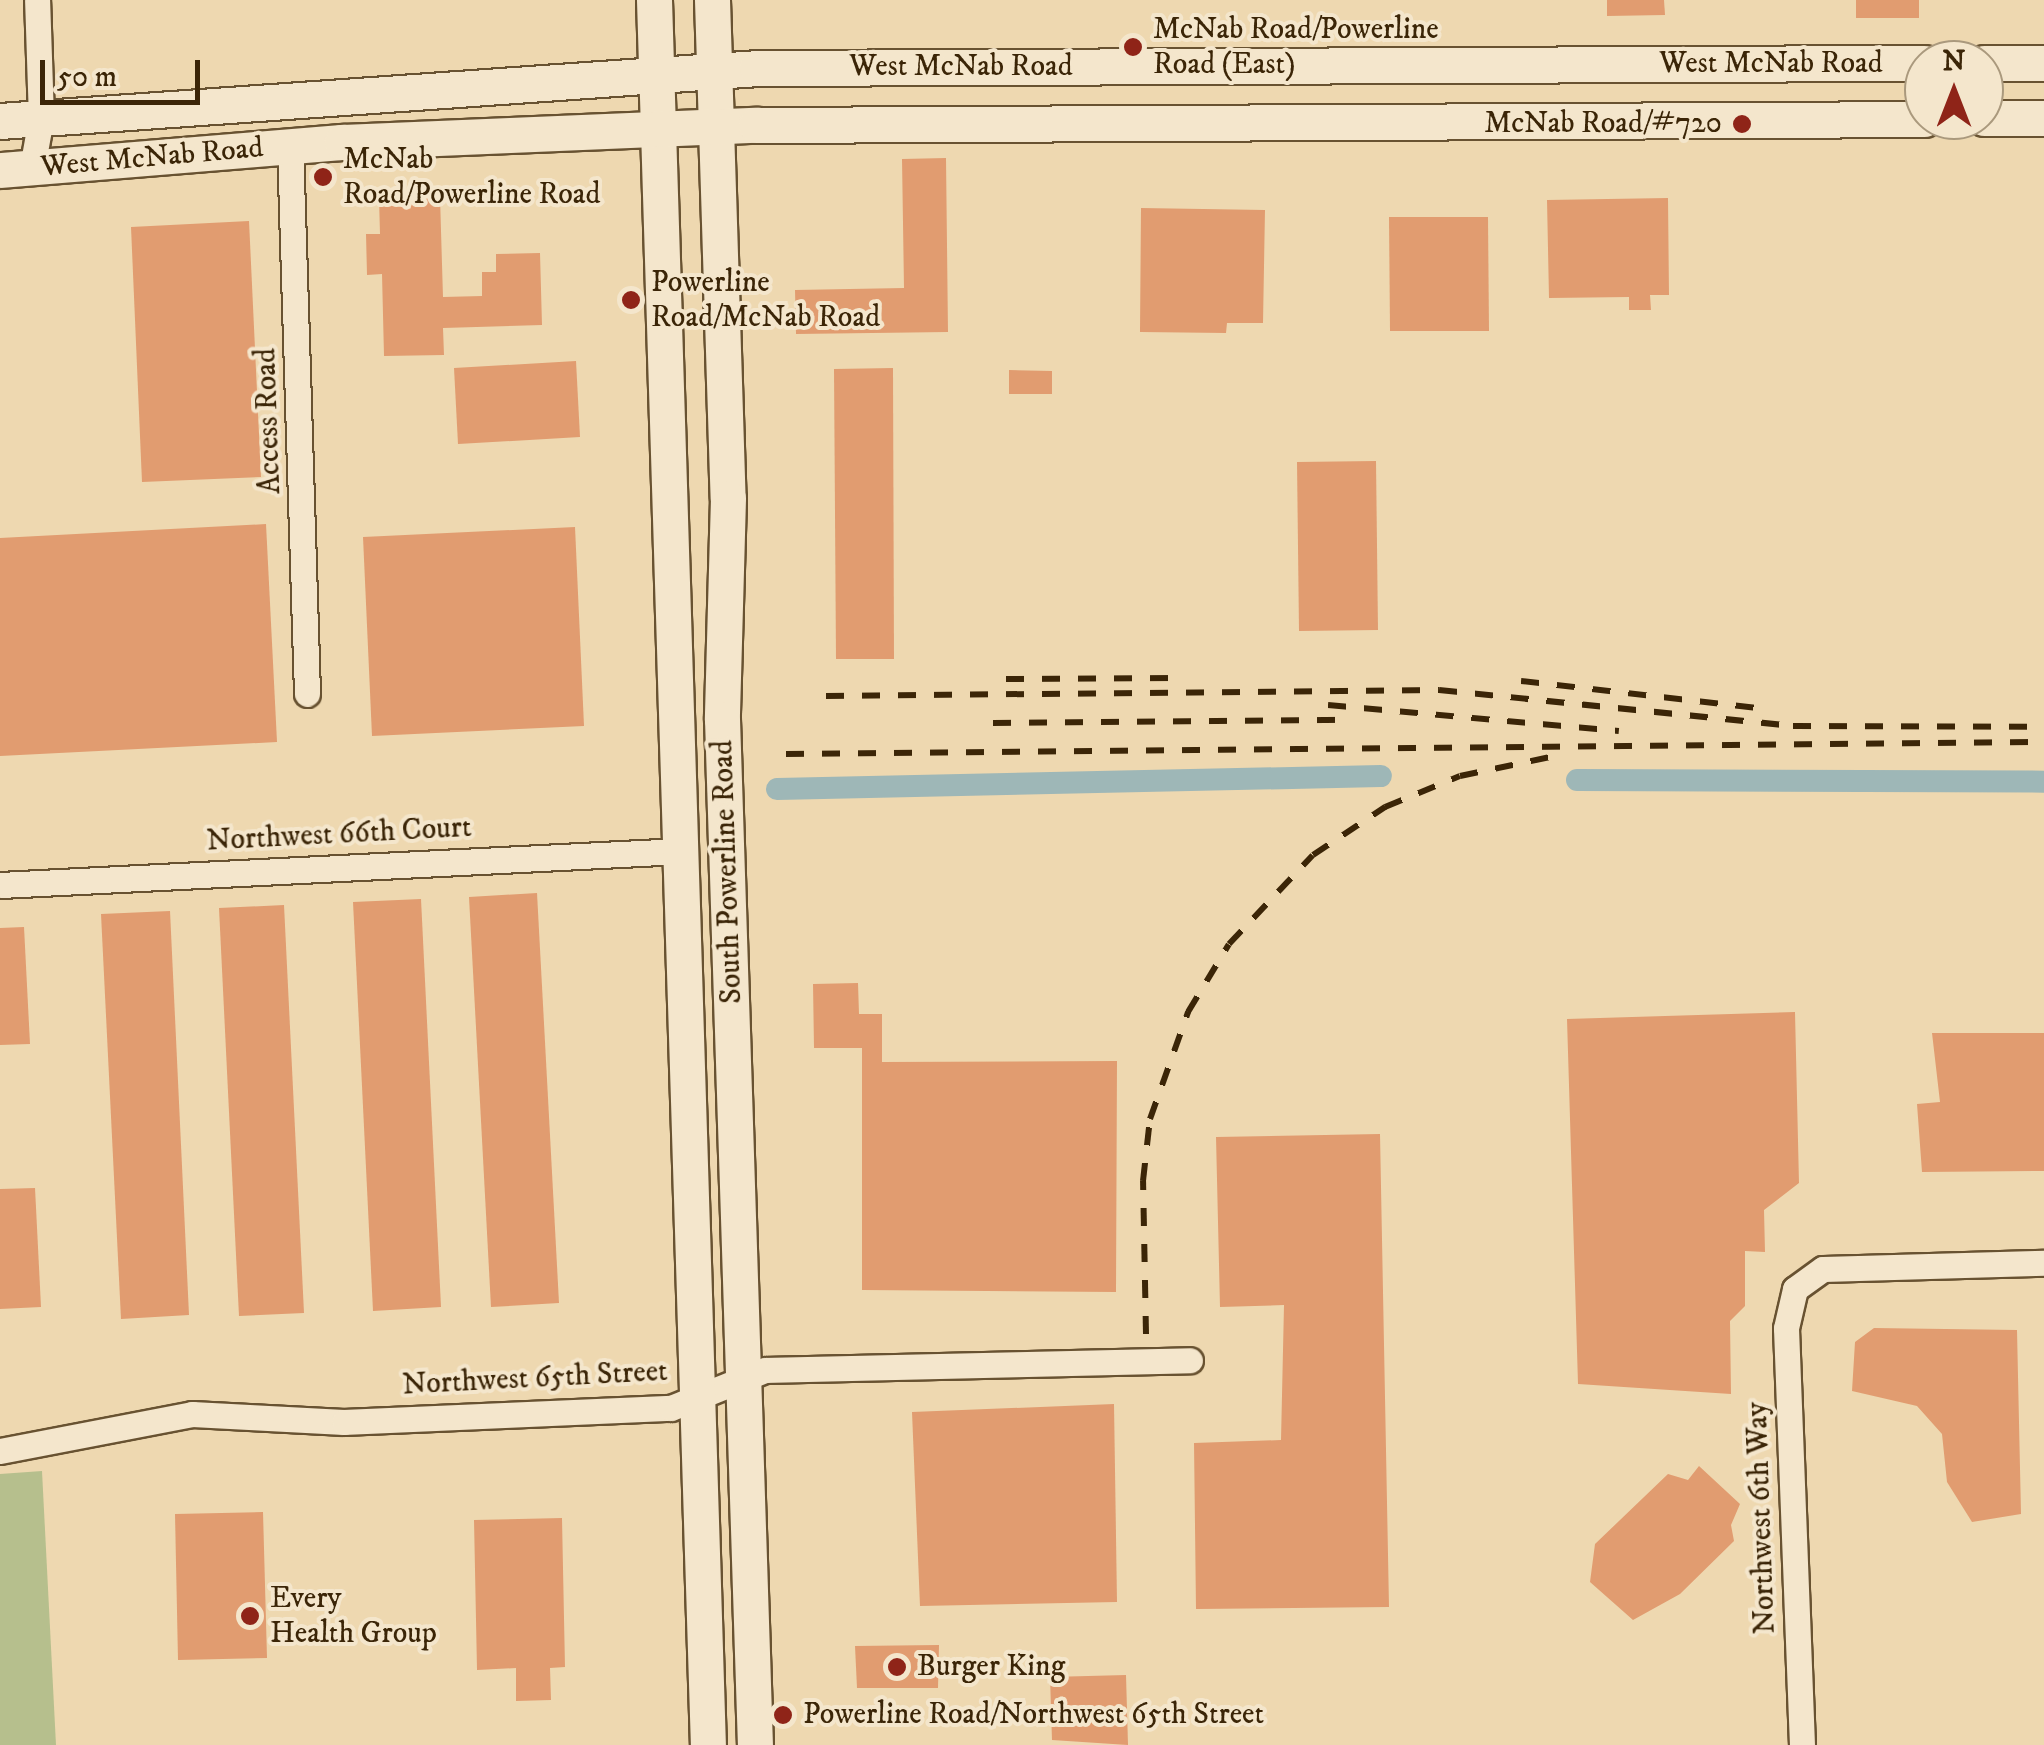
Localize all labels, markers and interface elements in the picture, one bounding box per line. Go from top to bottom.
place label: McNab Road/Powerline Road (East) [1153,12,1439,82]
marker: McNab Road/Powerline Road (East) [1122,36,1144,58]
scale bar [45,40,205,102]
north arrow [1904,40,2004,140]
text: N [1943,44,1965,79]
street label: West McNab Road [1659,46,1883,82]
street label: West McNab Road [849,49,1073,85]
text: 50 m [57,59,117,96]
place label: McNab Road/#720 [1484,106,1722,142]
marker: McNab Road/#720 [1731,113,1753,135]
street label: West McNab Road [39,130,265,186]
place label: McNab Road/Powerline Road [343,142,601,212]
marker: McNab Road/Powerline Road [312,166,334,188]
place label: Powerline Road/McNab Road [651,265,880,336]
marker: Powerline Road/McNab Road [620,289,642,311]
street label: Access Road [248,347,290,495]
street label: South Powerline Road [705,740,751,1004]
street label: Northwest 66th Court [206,810,472,860]
street label: Northwest 65th Street [401,1354,669,1404]
street label: Northwest 6th Way [1740,1401,1784,1635]
place label: Every Health Group [270,1581,437,1652]
marker: Every Health Group [239,1605,261,1627]
place label: Burger King [917,1649,1065,1685]
marker: Burger King [886,1656,908,1678]
place label: Powerline Road/Northwest 65th Street [803,1697,1264,1733]
marker: Powerline Road/Northwest 65th Street [772,1704,794,1726]

